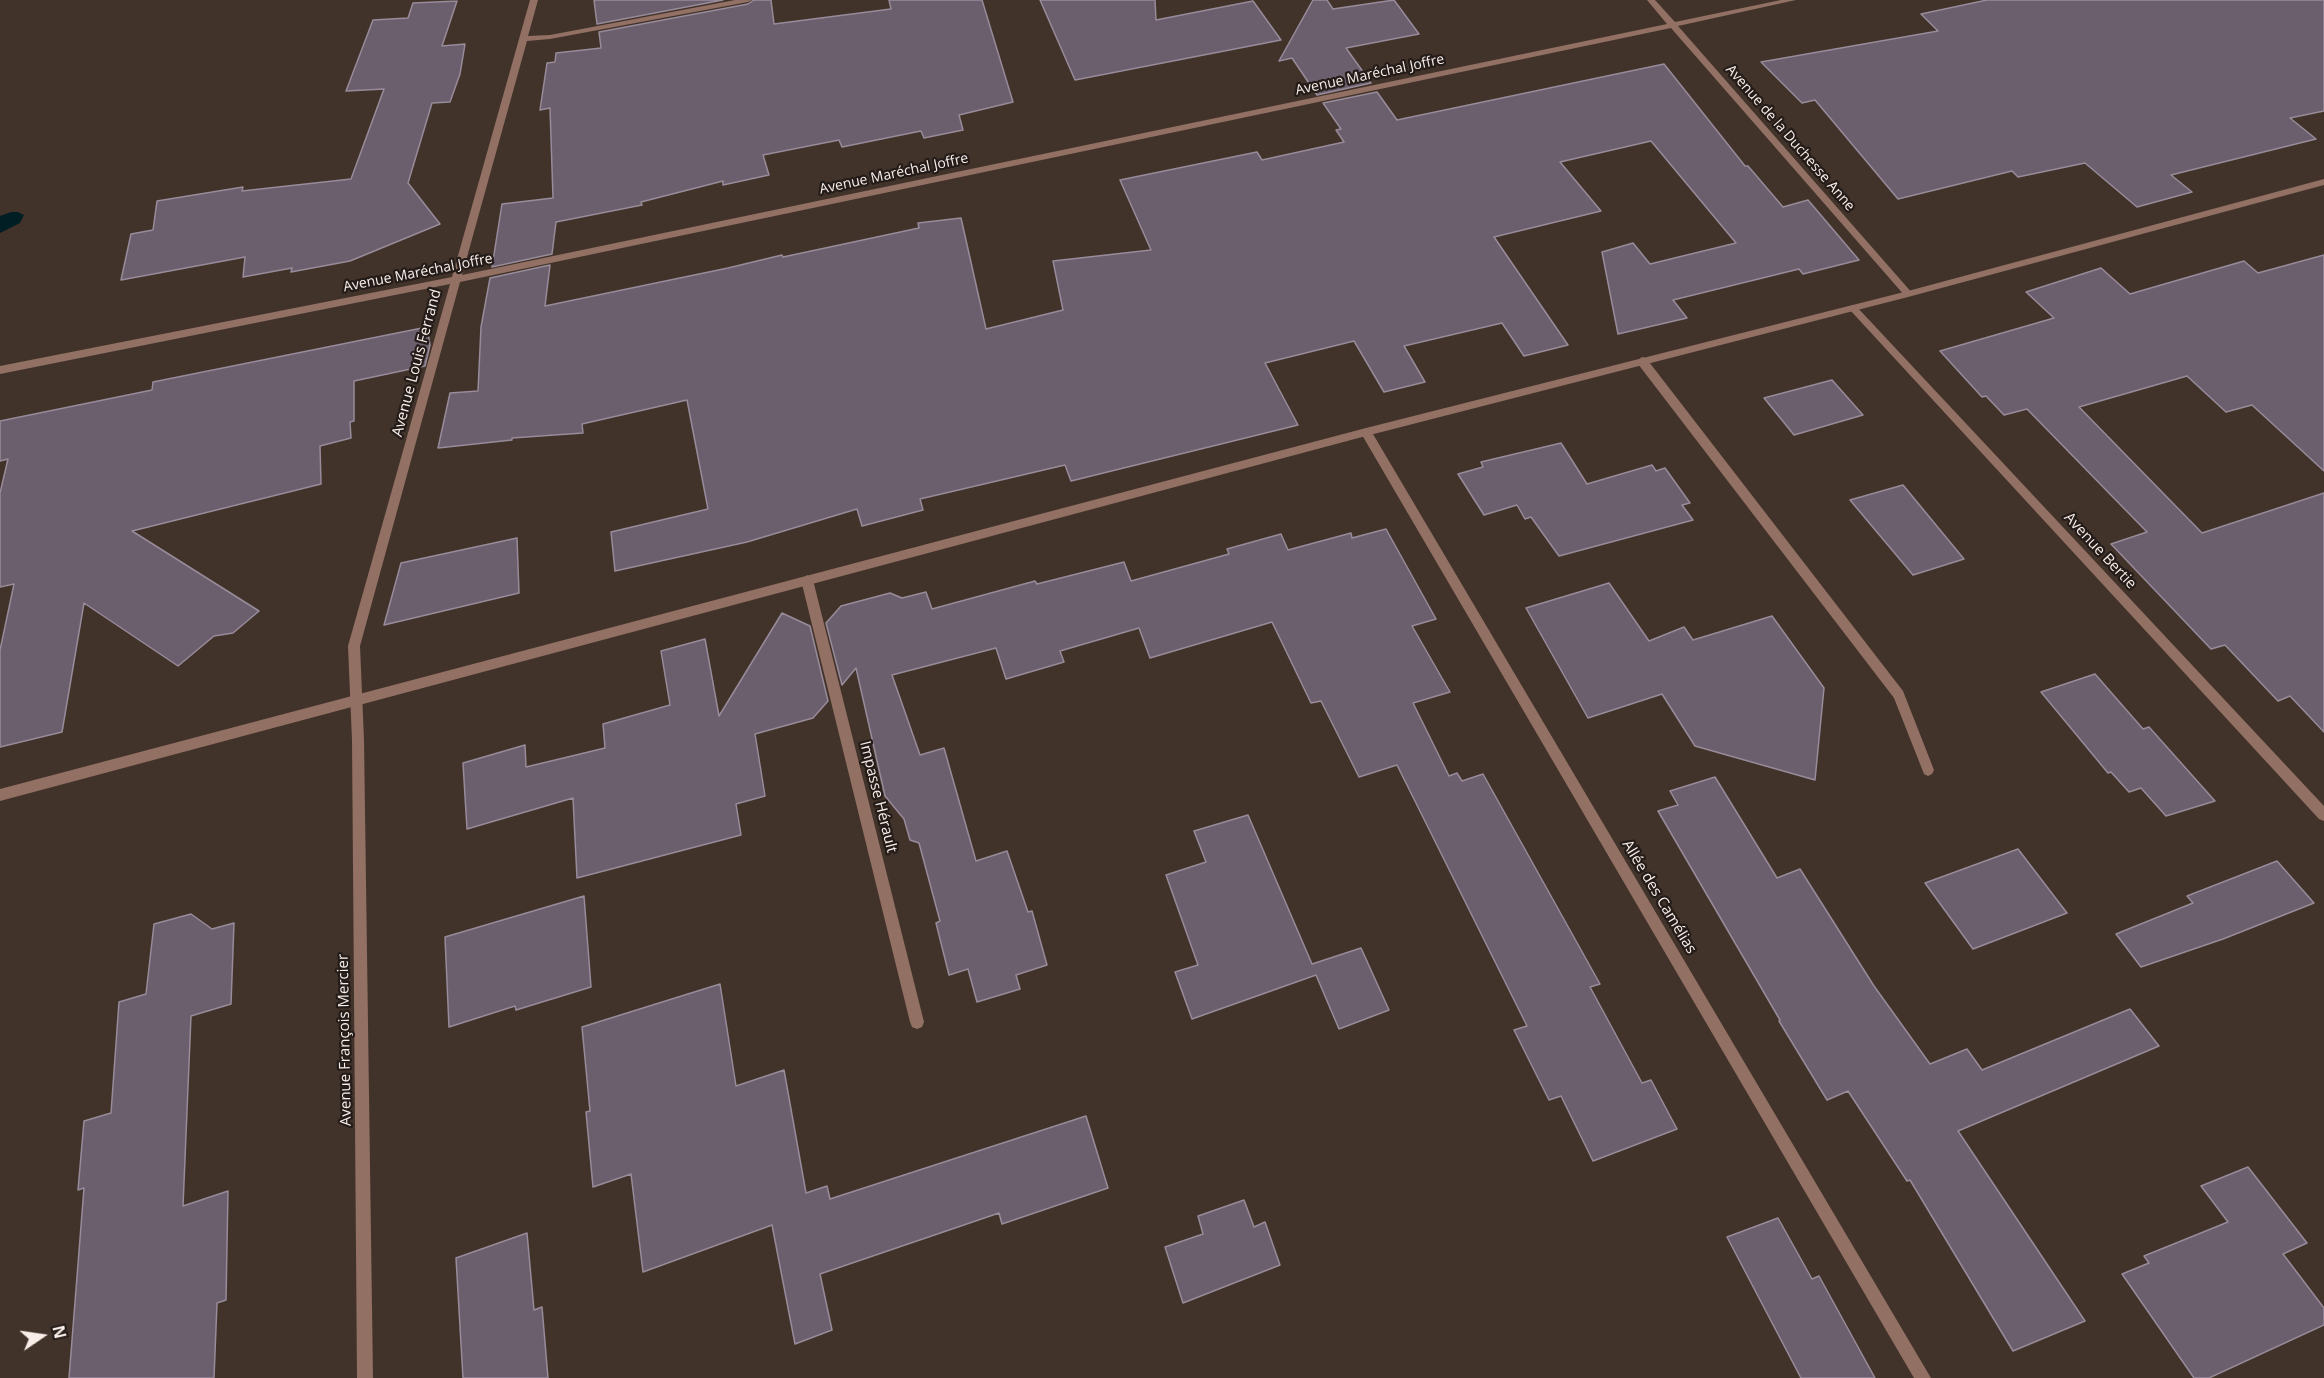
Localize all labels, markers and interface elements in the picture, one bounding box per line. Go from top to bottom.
street label: Avenue Maréchal Joffre [1294,51,1446,99]
street label: Avenue de la Duchesse Anne [1722,62,1858,214]
street label: Avenue Maréchal Joffre [818,150,970,198]
street label: Avenue Maréchal Joffre [342,250,494,296]
street label: Avenue Louis Ferrand [389,287,445,439]
street label: Avenue Bertie [2060,509,2140,593]
street label: Impasse Hérault [855,739,901,855]
street label: Allée des Camélias [1618,837,1700,957]
street label: Avenue François Mercier [334,954,356,1126]
north arrow [12,1306,72,1366]
text: N [47,1323,72,1341]

